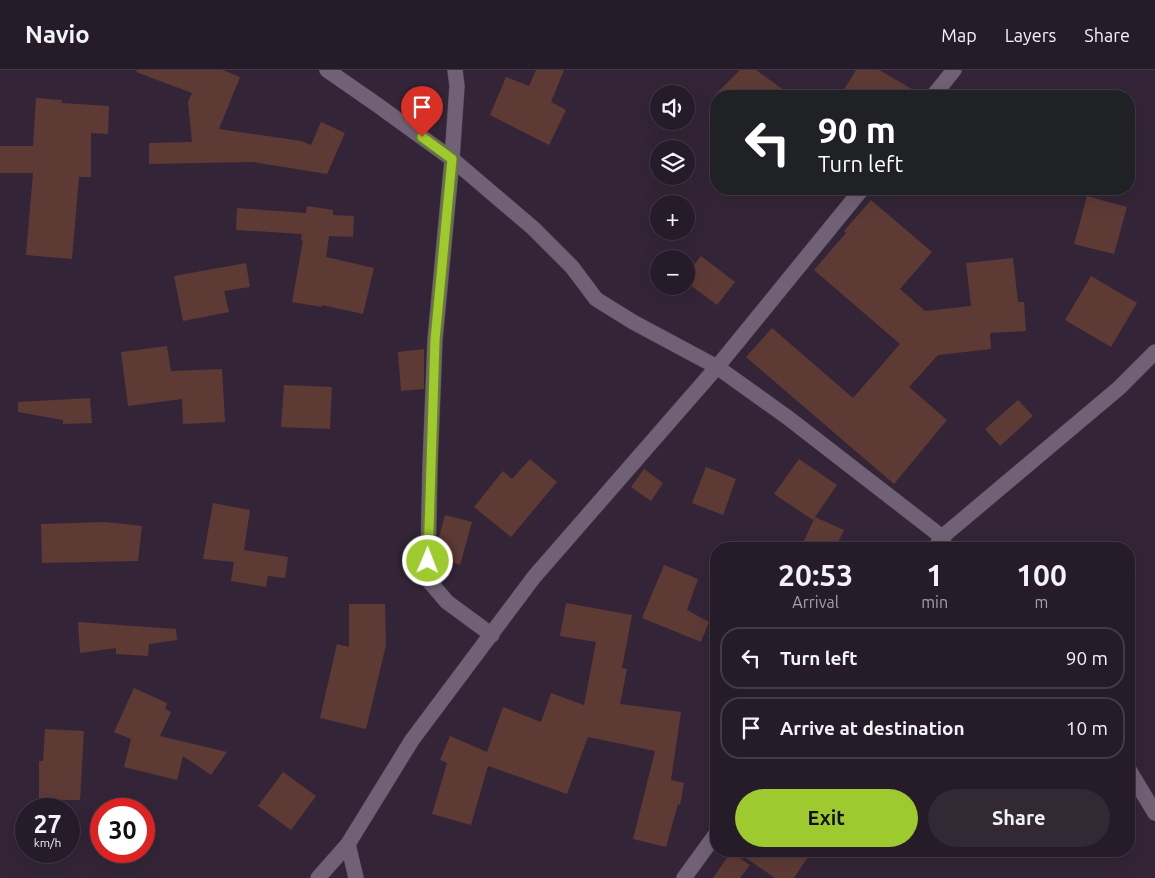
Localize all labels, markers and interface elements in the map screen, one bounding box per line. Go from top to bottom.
text: Navio [25,21,90,48]
text: Map [941,25,977,45]
text: Layers [1005,25,1056,45]
text: Share [1084,25,1130,45]
map controls [650,85,695,295]
button: sound [650,85,695,130]
pin [401,86,443,137]
icon: arrive [408,93,436,121]
icon: left [735,110,800,175]
text: 90 m [818,110,896,150]
button: layers [650,140,695,185]
text: Turn left [818,151,903,176]
button: + [650,195,695,240]
button: − [650,250,695,295]
position arrow [401,534,453,586]
text: 20:53 [778,558,853,592]
text: 1 [926,558,943,592]
text: 100 [1016,558,1067,592]
text: Arrival [792,593,839,611]
text: min [921,593,948,611]
text: m [1035,593,1048,611]
icon: left [737,644,765,672]
text: Turn left [780,647,858,669]
text: 90 m [1066,647,1108,669]
icon: arrive [737,714,765,742]
text: Arrive at destination [780,717,965,739]
text: 10 m [1066,717,1108,739]
button: Exit [735,789,918,847]
button: Share [928,789,1110,847]
speed limit sign: 30 [90,798,155,863]
text: 27 [33,810,62,838]
text: km/h [34,836,61,849]

